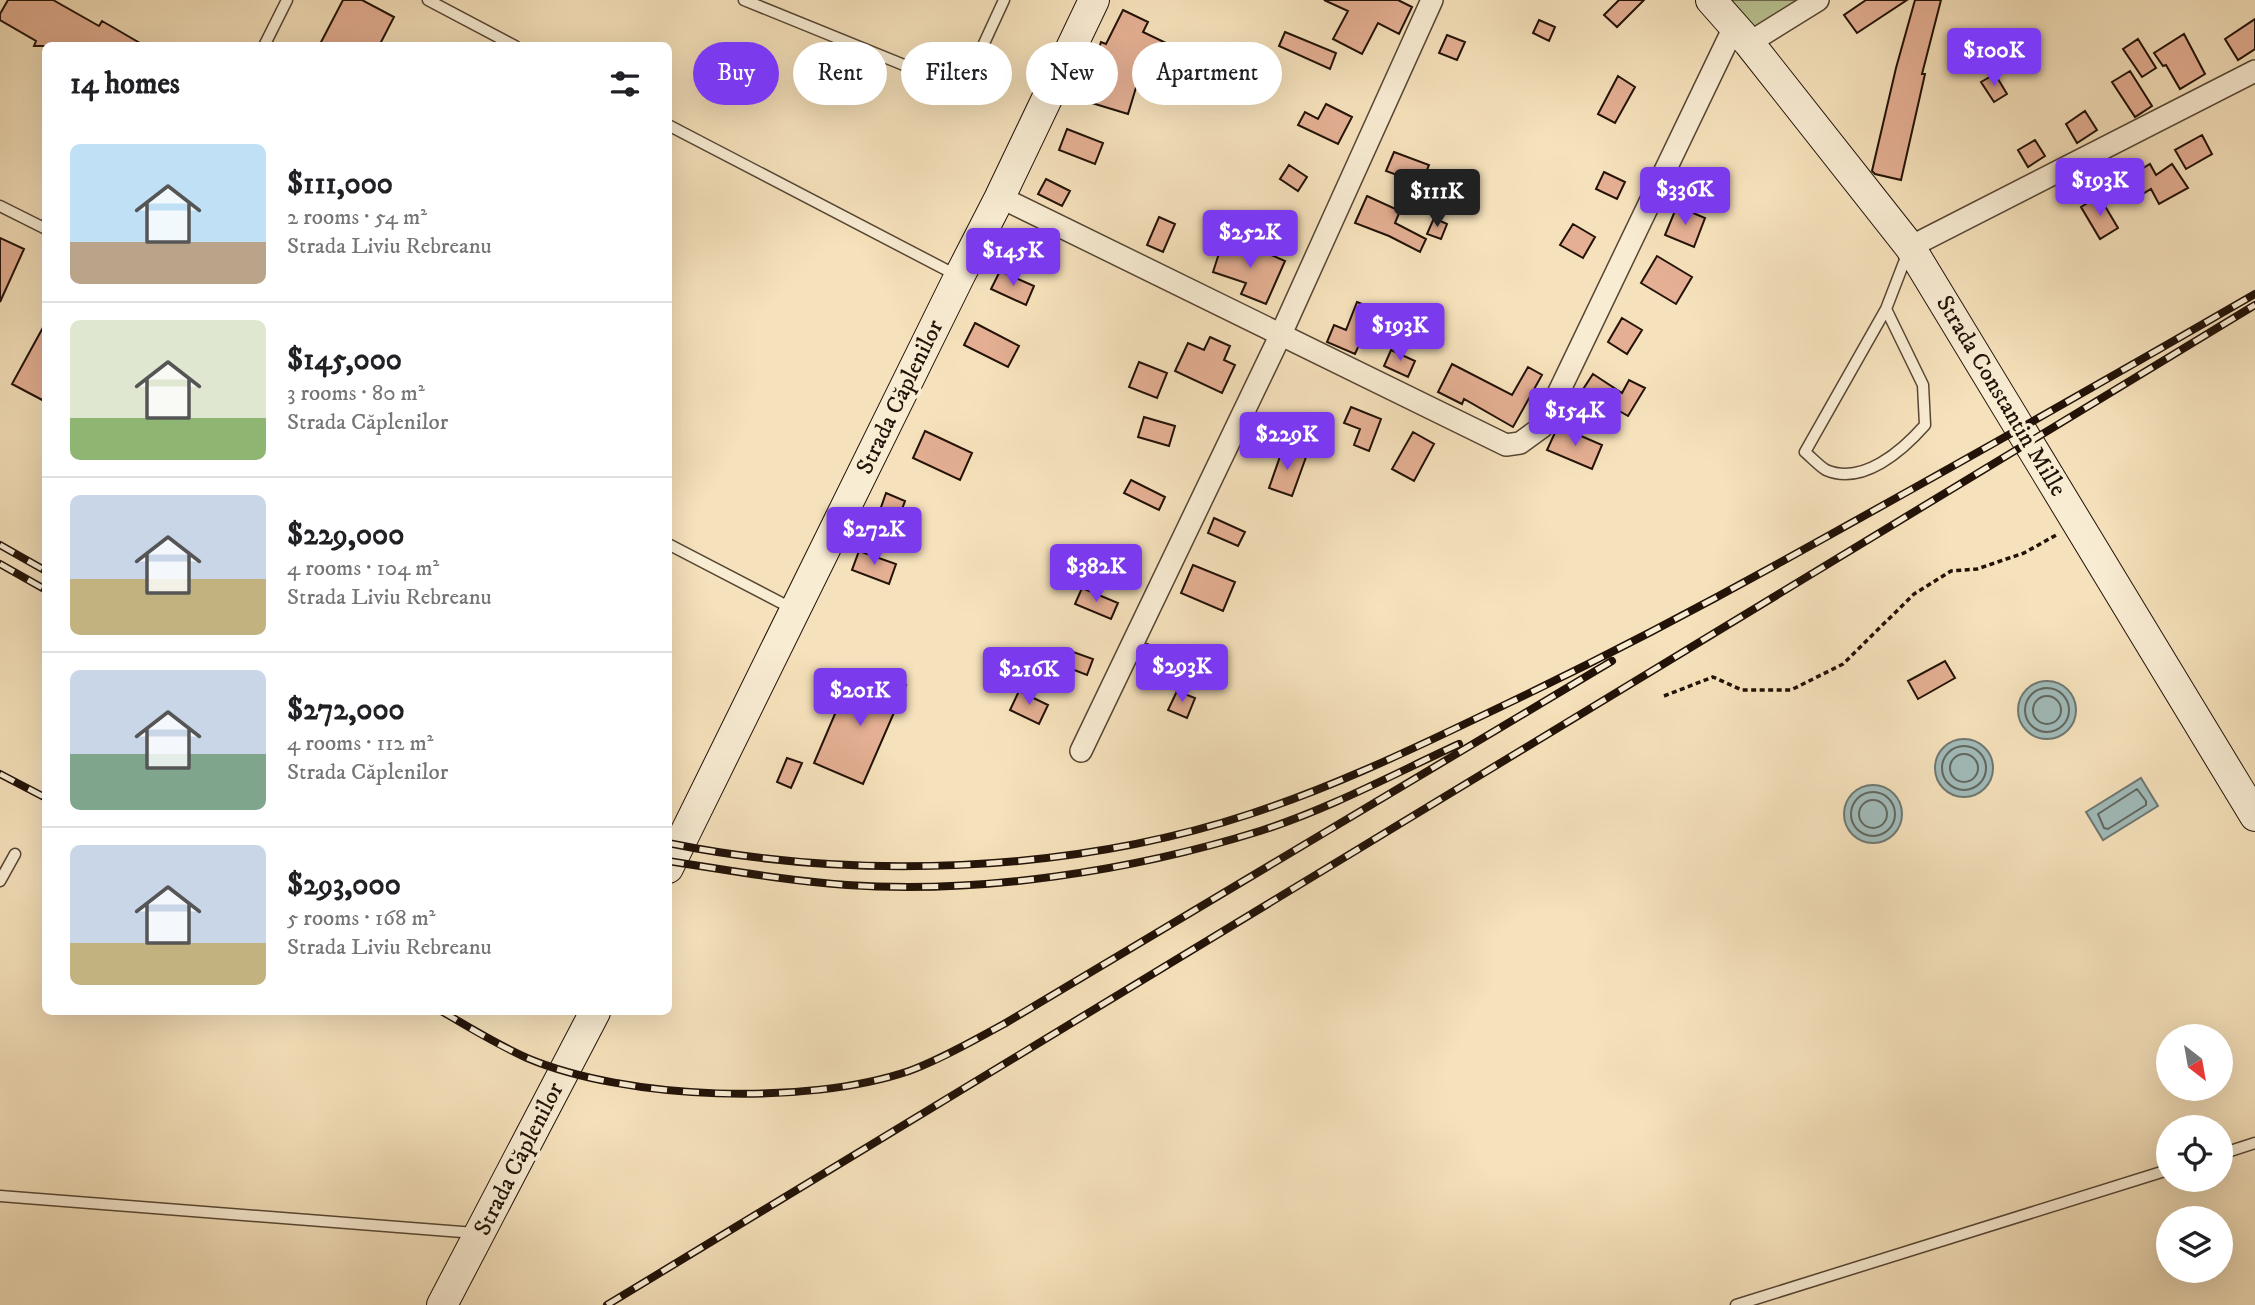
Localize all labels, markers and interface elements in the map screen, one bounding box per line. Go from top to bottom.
pin: $100K [1945,28,2043,88]
text: $100K [1963,36,2025,65]
chip: Buy [693,42,779,105]
chip: Rent [793,42,887,105]
chip: Filters [901,42,1012,105]
chip: New [1026,42,1118,105]
chip: Apartment [1132,42,1282,105]
icon: filters [606,65,644,103]
text: 14 homes [70,66,180,103]
pin: $193K [2051,158,2149,218]
text: $111,000 [287,166,393,203]
text: $193K [2071,166,2129,195]
pin: $336K [1636,168,1734,227]
pin: $111K [1388,170,1486,229]
icon: home [126,172,210,256]
text: $336K [1656,175,1714,204]
text: $111K [1410,177,1464,206]
text: 2 rooms · 54 m² [287,203,427,232]
pin: $252K [1201,210,1299,270]
text: $252K [1219,218,1281,247]
pin: $145K [964,229,1062,288]
text: Strada Liviu Rebreanu [287,232,492,261]
text: $145K [982,236,1044,265]
street label: Strada Constantin Mille [1929,290,2073,502]
pin: $193K [1351,304,1449,363]
text: $193K [1371,311,1429,340]
street label: Strada Căplenilor [850,315,950,479]
text: $145,000 [287,342,402,379]
icon: home [126,348,210,432]
text: 3 rooms · 80 m² [287,379,425,408]
pin: $154K [1526,388,1624,448]
text: $154K [1545,396,1605,425]
text: Strada Căplenilor [287,408,448,437]
pin: $229K [1238,412,1336,472]
text: $229K [1256,420,1318,449]
pin: $272K [825,508,923,567]
text: $272K [843,515,905,544]
text: $229,000 [287,517,404,554]
icon: home [126,523,210,607]
pin: $382K [1047,544,1145,604]
text: $382K [1066,552,1126,581]
text: 4 rooms · 104 m² [287,554,439,583]
text: Strada Liviu Rebreanu [287,583,492,612]
pin: $293K [1133,644,1231,704]
pin: $216K [980,648,1078,707]
text: $293K [1152,652,1212,681]
text: $216K [999,655,1059,684]
pin: $201K [811,668,909,728]
text: $201K [830,676,890,705]
text: $272,000 [287,692,405,729]
icon: home [126,698,210,782]
text: 4 rooms · 112 m² [287,729,434,758]
text: Strada Căplenilor [287,758,448,787]
text: $293,000 [287,867,401,904]
icon: home [126,873,210,957]
text: 5 rooms · 168 m² [287,904,435,933]
text: Strada Liviu Rebreanu [287,933,492,962]
north arrow [2156,1024,2233,1101]
map controls [2156,1024,2233,1283]
street label: Strada Căplenilor [467,1077,571,1241]
button: locate [2156,1115,2233,1192]
button: layers [2156,1206,2233,1283]

